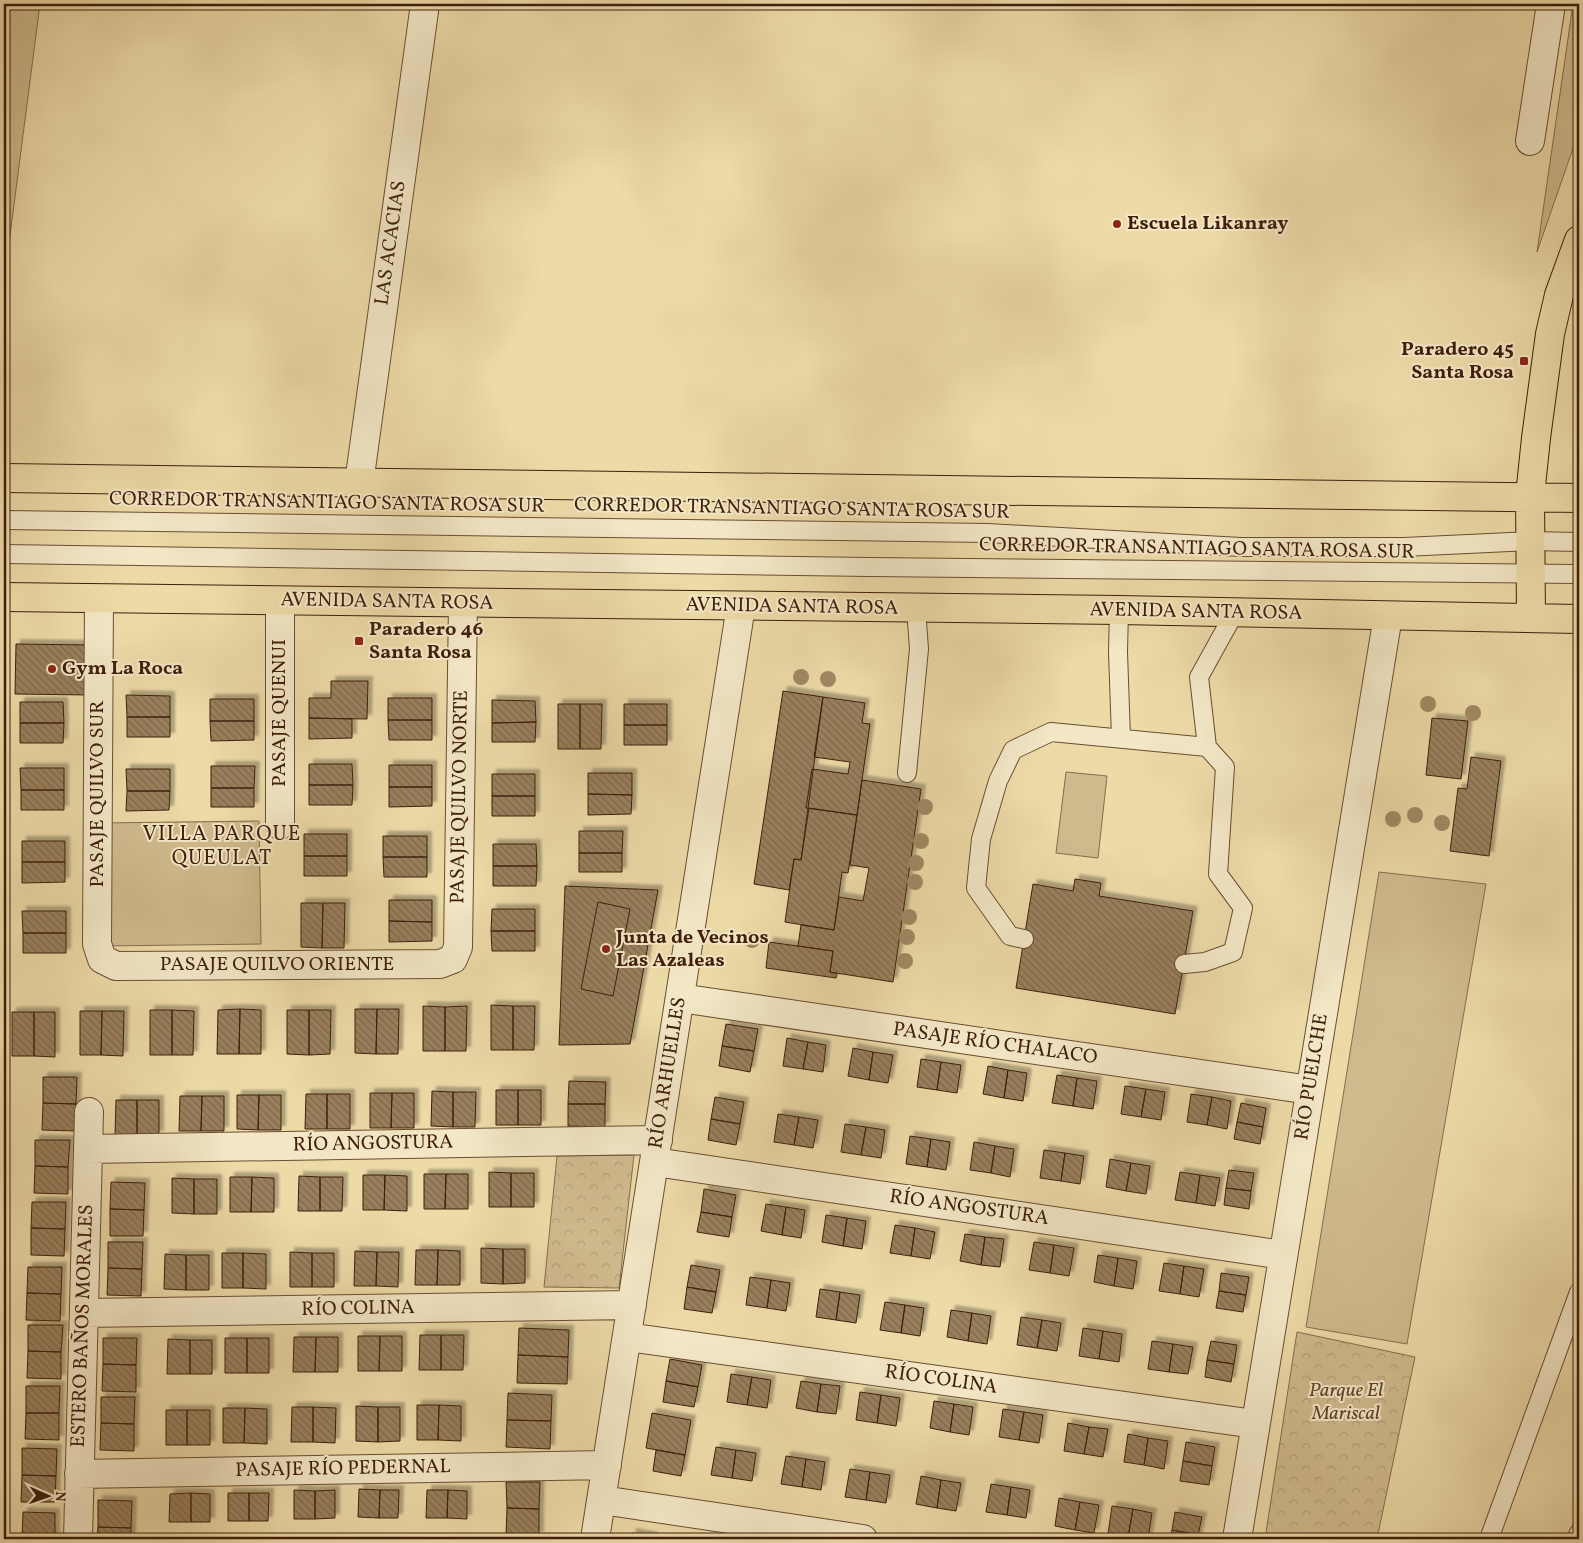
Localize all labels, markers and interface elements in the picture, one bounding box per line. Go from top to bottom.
street label: LAS ACACIAS [368,179,414,307]
place label: Escuela Likanray [1127,210,1289,238]
marker: Escuela Likanray [1111,218,1123,230]
place label: Paradero 45 Santa Rosa [1401,336,1514,387]
marker: Paradero 45 Santa Rosa [1518,355,1530,367]
street label: CORREDOR TRANSANTIAGO SANTA ROSA SUR [109,485,545,521]
street label: CORREDOR TRANSANTIAGO SANTA ROSA SUR [574,491,1010,527]
street label: CORREDOR TRANSANTIAGO SANTA ROSA SUR [979,531,1415,567]
street label: AVENIDA SANTA ROSA [280,586,494,618]
street label: AVENIDA SANTA ROSA [685,591,899,623]
street label: AVENIDA SANTA ROSA [1089,596,1303,628]
place label: Paradero 46 Santa Rosa [369,616,483,667]
marker: Paradero 46 Santa Rosa [353,635,365,647]
street label: PASAJE QUENUI [266,639,294,787]
place label: Gym La Roca [62,655,183,683]
marker: Gym La Roca [46,663,58,675]
street label: PASAJE QUILVO NORTE [444,690,476,904]
street label: PASAJE QUILVO SUR [84,700,112,888]
district label: VILLA PARQUE QUEULAT [143,820,301,873]
place label: Junta de Vecinos Las Azaleas [615,924,769,975]
marker: Junta de Vecinos Las Azaleas [600,943,612,955]
street label: PASAJE QUILVO ORIENTE [160,951,394,979]
street label: RÍO ARHUELLES [642,995,694,1151]
street label: RÍO PUELCHE [1288,1012,1336,1142]
street label: PASAJE RÍO CHALACO [891,1016,1099,1072]
street label: RÍO ANGOSTURA [292,1129,454,1159]
street label: RÍO ANGOSTURA [887,1183,1051,1233]
street label: ESTERO BAÑOS MORALES [65,1204,101,1448]
street label: RÍO COLINA [301,1294,415,1324]
street label: RÍO COLINA [883,1358,999,1402]
park label: Parque El Mariscal [1309,1377,1383,1428]
street label: PASAJE RÍO PEDERNAL [235,1453,451,1485]
north arrow [22,1470,72,1520]
text: N [50,1491,69,1502]

